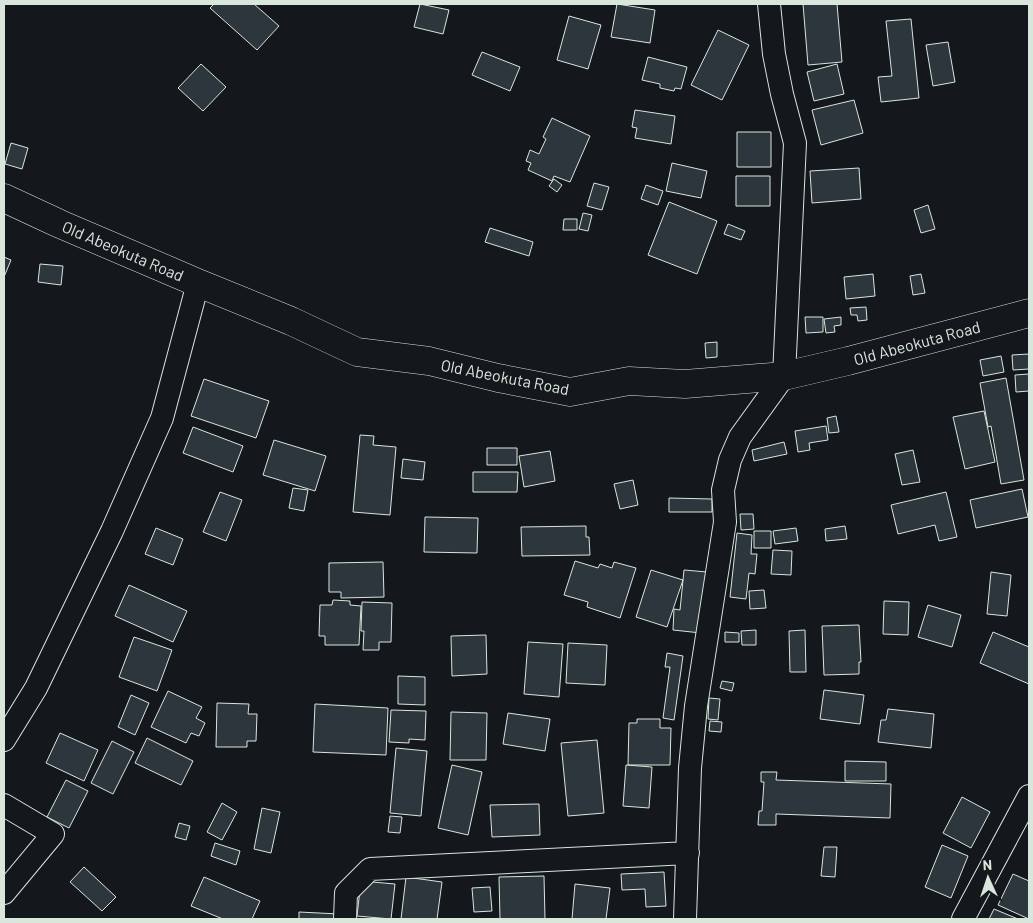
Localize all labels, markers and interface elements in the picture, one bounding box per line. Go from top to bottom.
street label: Old Abeokuta Road [59,216,187,285]
street label: Old Abeokuta Road [851,316,982,369]
street label: Old Abeokuta Road [439,355,571,398]
north arrow [963,853,1013,903]
text: N [982,856,992,873]

